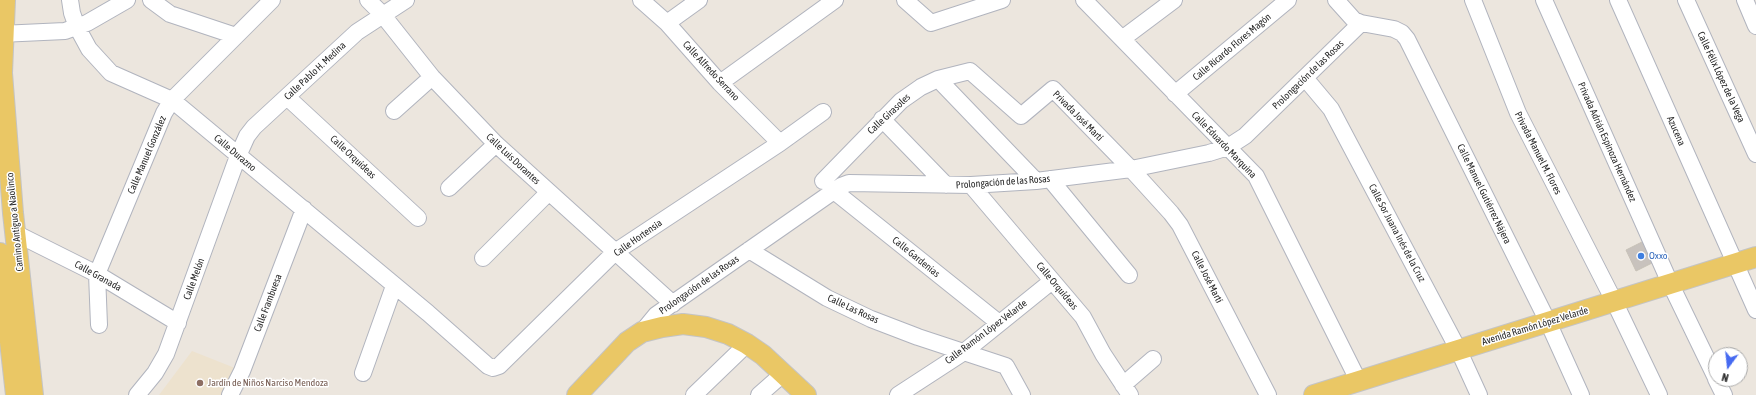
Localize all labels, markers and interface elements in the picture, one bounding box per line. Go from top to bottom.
street label: Calle Ricardo Flores Magón [1190,11,1274,83]
street label: Calle Félix López de la Vega [1695,30,1747,124]
street label: Prolongación de las Rosas [1270,38,1346,112]
street label: Calle Pablo H. Medina [282,39,348,103]
street label: Calle Alfredo Serrano [680,39,742,103]
street label: Privada Adrián Espinoza Hernández [1575,80,1639,204]
street label: Privada José Martí [1050,88,1106,144]
street label: Calle Girasoles [865,91,913,137]
street label: Calle Eduardo Marquina [1189,109,1259,181]
street label: Privada Manuel M. Flores [1512,110,1564,196]
street label: Calle Manuel González [125,114,169,196]
street label: Azucena [1664,114,1688,148]
street label: Calle Luis Dorantes [483,131,543,187]
street label: Calle Durazno [212,132,258,174]
street label: Calle Orquídeas [328,133,378,181]
street label: Calle Manuel Gutiérrez Nájera [1455,142,1513,246]
street label: Camino Antiguo a Naolinco [4,172,26,272]
street label: Prolongación de las Rosas [955,173,1051,191]
street label: Calle Sor Juana Inés de la Cruz [1366,182,1428,284]
street label: Calle Hortensia [612,217,664,259]
street label: Calle Gardenias [890,234,942,280]
street label: Calle José Martí [1189,249,1225,305]
place label: Oxxo [1649,250,1668,262]
marker: Oxxo [1636,251,1646,261]
street label: Prolongación de las Rosas [657,253,741,317]
street label: Calle Melón [181,256,207,302]
street label: Calle Granada [72,258,124,294]
street label: Calle Orquídeas [1034,260,1080,312]
street label: Calle Frambuesa [251,272,285,334]
street label: Calle Las Rosas [826,292,880,326]
street label: Calle Ramón López Velarde [943,297,1029,367]
street label: Avenida Ramón López Velarde [1480,304,1590,348]
north arrow [1708,347,1748,387]
text: N [1720,371,1730,384]
place label: Jardín de Niños Narciso Mendoza [208,377,328,389]
marker: Jardín de Niños Narciso Mendoza [195,378,205,388]

